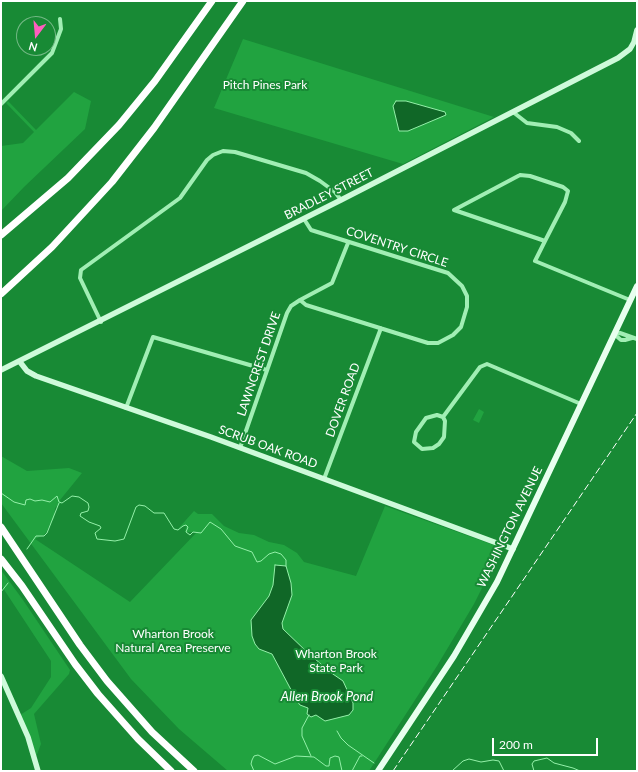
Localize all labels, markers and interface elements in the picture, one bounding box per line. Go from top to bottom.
north arrow [16,16,56,56]
text: N [27,40,39,54]
park label: Pitch Pines Park [223,78,307,92]
street label: BRADLEY STREET [282,165,376,223]
street label: COVENTRY CIRCLE [344,224,450,270]
street label: LAWNCREST DRIVE [234,310,284,418]
street label: DOVER ROAD [323,361,363,439]
street label: SCRUB OAK ROAD [217,422,319,472]
street label: WASHINGTON AVENUE [474,464,546,590]
park label: Wharton Brook Natural Area Preserve [115,627,231,655]
park label: Wharton Brook State Park [295,647,377,675]
water label: Allen Brook Pond [281,689,373,705]
scale bar [494,730,600,756]
text: 200 m [499,737,533,752]

